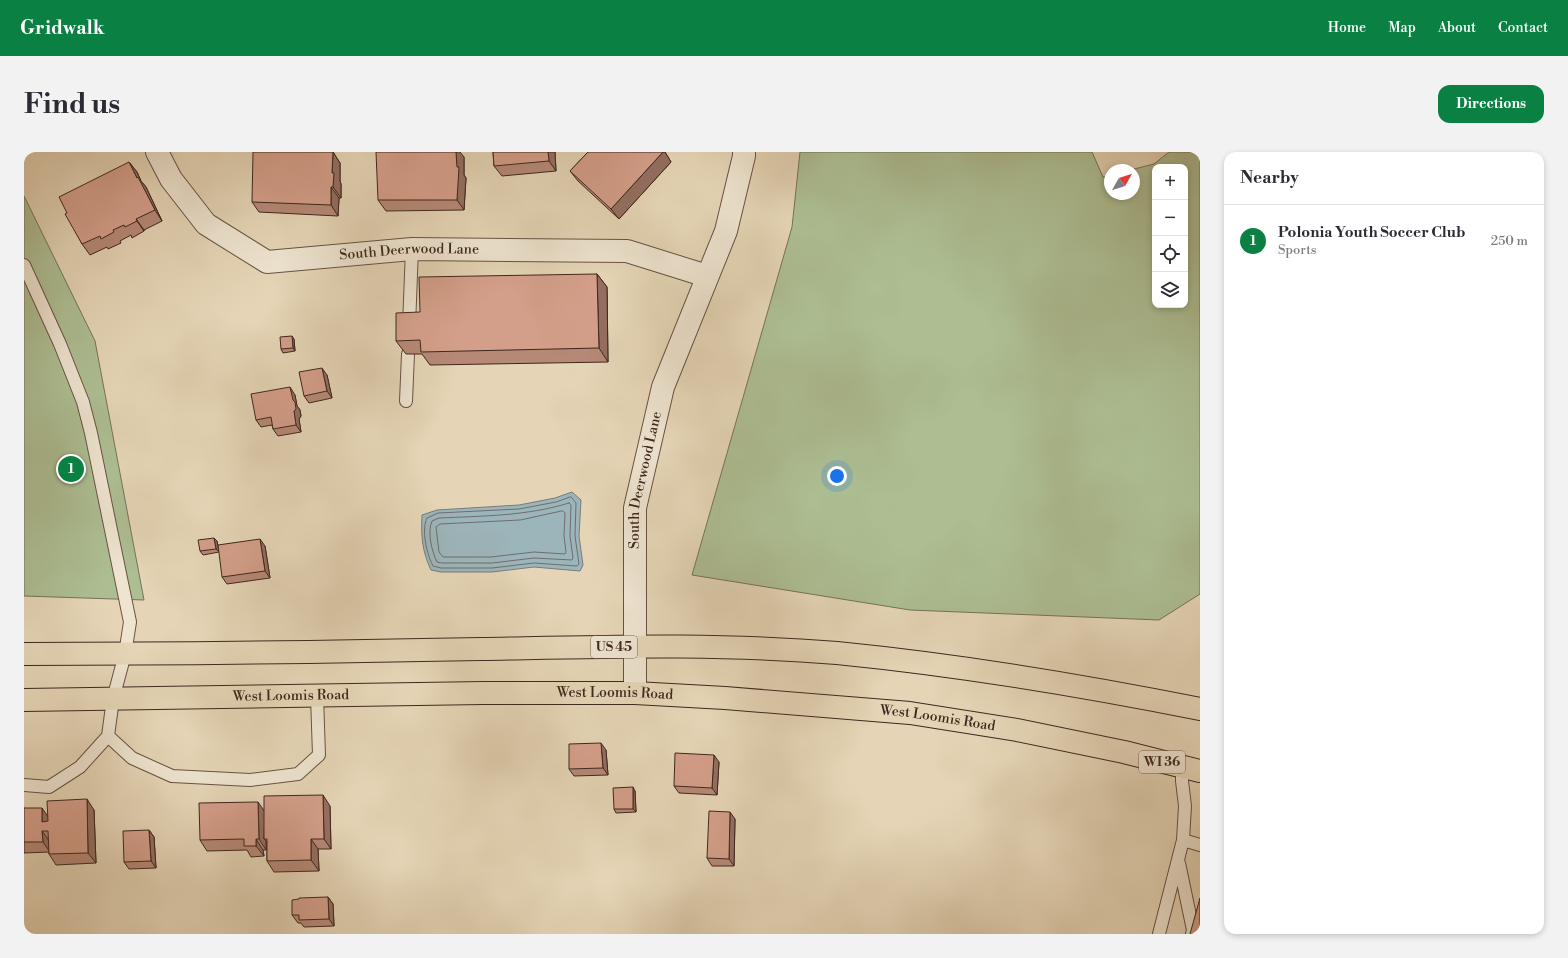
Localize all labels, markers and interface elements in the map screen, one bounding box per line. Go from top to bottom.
text: Gridwalk [20,16,104,40]
text: Home [1328,19,1366,37]
text: Map [1388,19,1416,37]
text: About [1438,19,1476,37]
text: Contact [1498,19,1548,37]
button: Directions [1438,85,1544,123]
text: Find us [24,87,120,122]
north arrow [1104,164,1140,200]
map controls [1152,164,1188,308]
button: + [1152,164,1188,200]
text: Nearby [1240,167,1299,189]
button: − [1152,200,1188,236]
text: Polonia Youth Soccer Club [1278,223,1465,242]
text: 1 [1250,233,1256,249]
text: 250 m [1491,233,1528,249]
button: locate [1152,236,1188,272]
street label: South Deerwood Lane [339,240,479,264]
text: Sports [1278,242,1317,258]
button: layers [1152,272,1188,308]
street label: South Deerwood Lane [626,410,666,549]
pin: 1 [58,454,84,484]
your location [827,466,847,486]
road number: US 45 [591,636,637,658]
street label: West Loomis Road [556,684,674,704]
street label: West Loomis Road [232,686,349,706]
street label: West Loomis Road [878,702,997,735]
road number: WI 36 [1139,751,1185,773]

